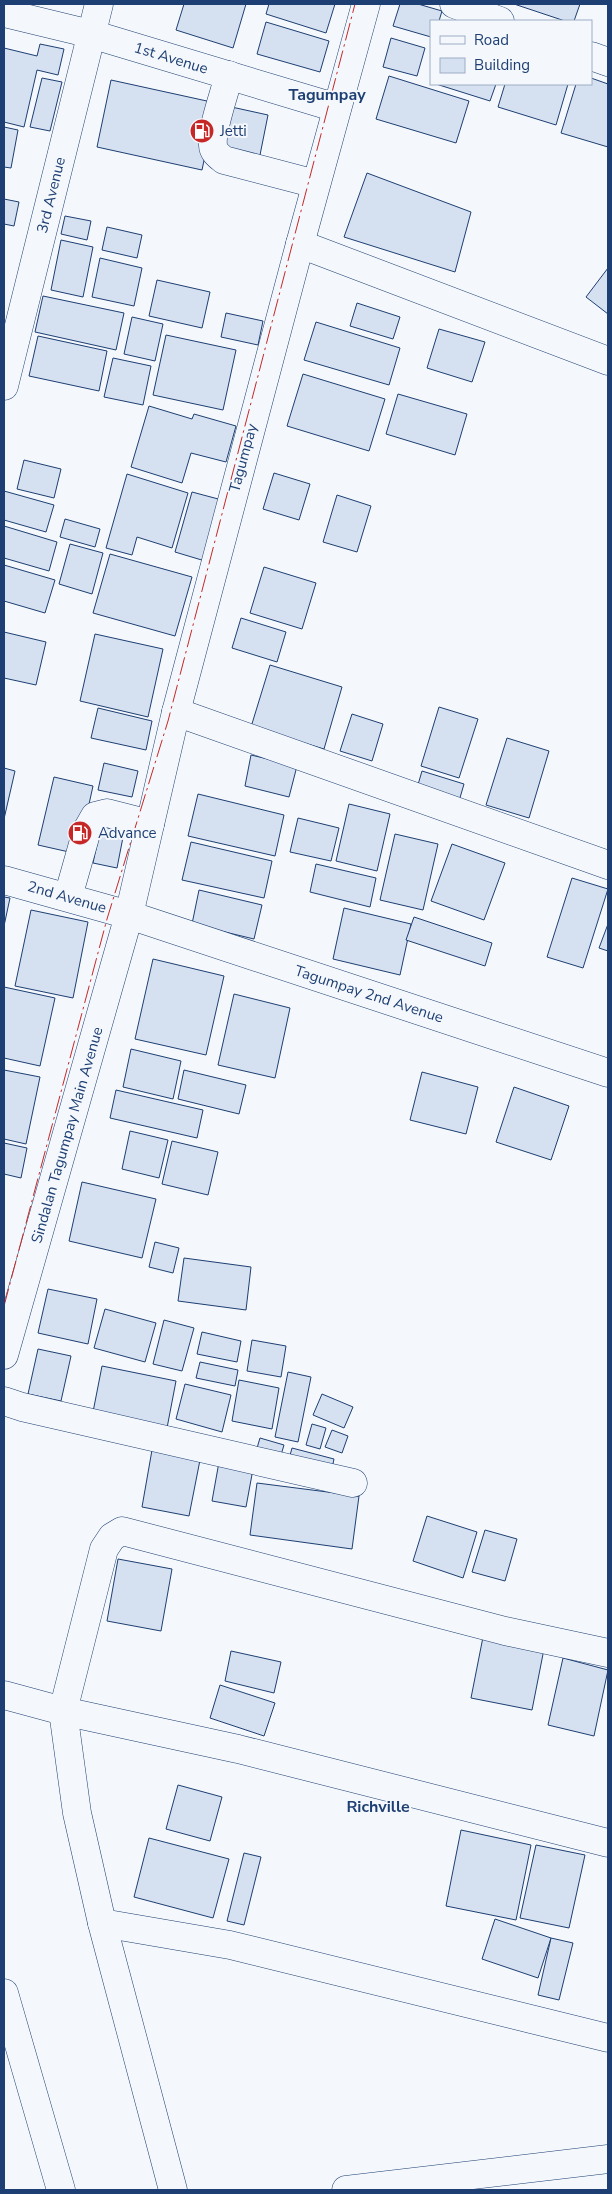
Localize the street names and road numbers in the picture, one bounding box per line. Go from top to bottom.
street label: 1st Avenue [132,37,210,79]
street label: 3rd Avenue [32,155,70,235]
street label: Tagumpay [224,421,262,495]
street label: 2nd Avenue [25,876,109,918]
street label: Tagumpay 2nd Avenue [292,961,446,1028]
street label: Sindalan Tagumpay Main Avenue [26,1024,108,1246]

